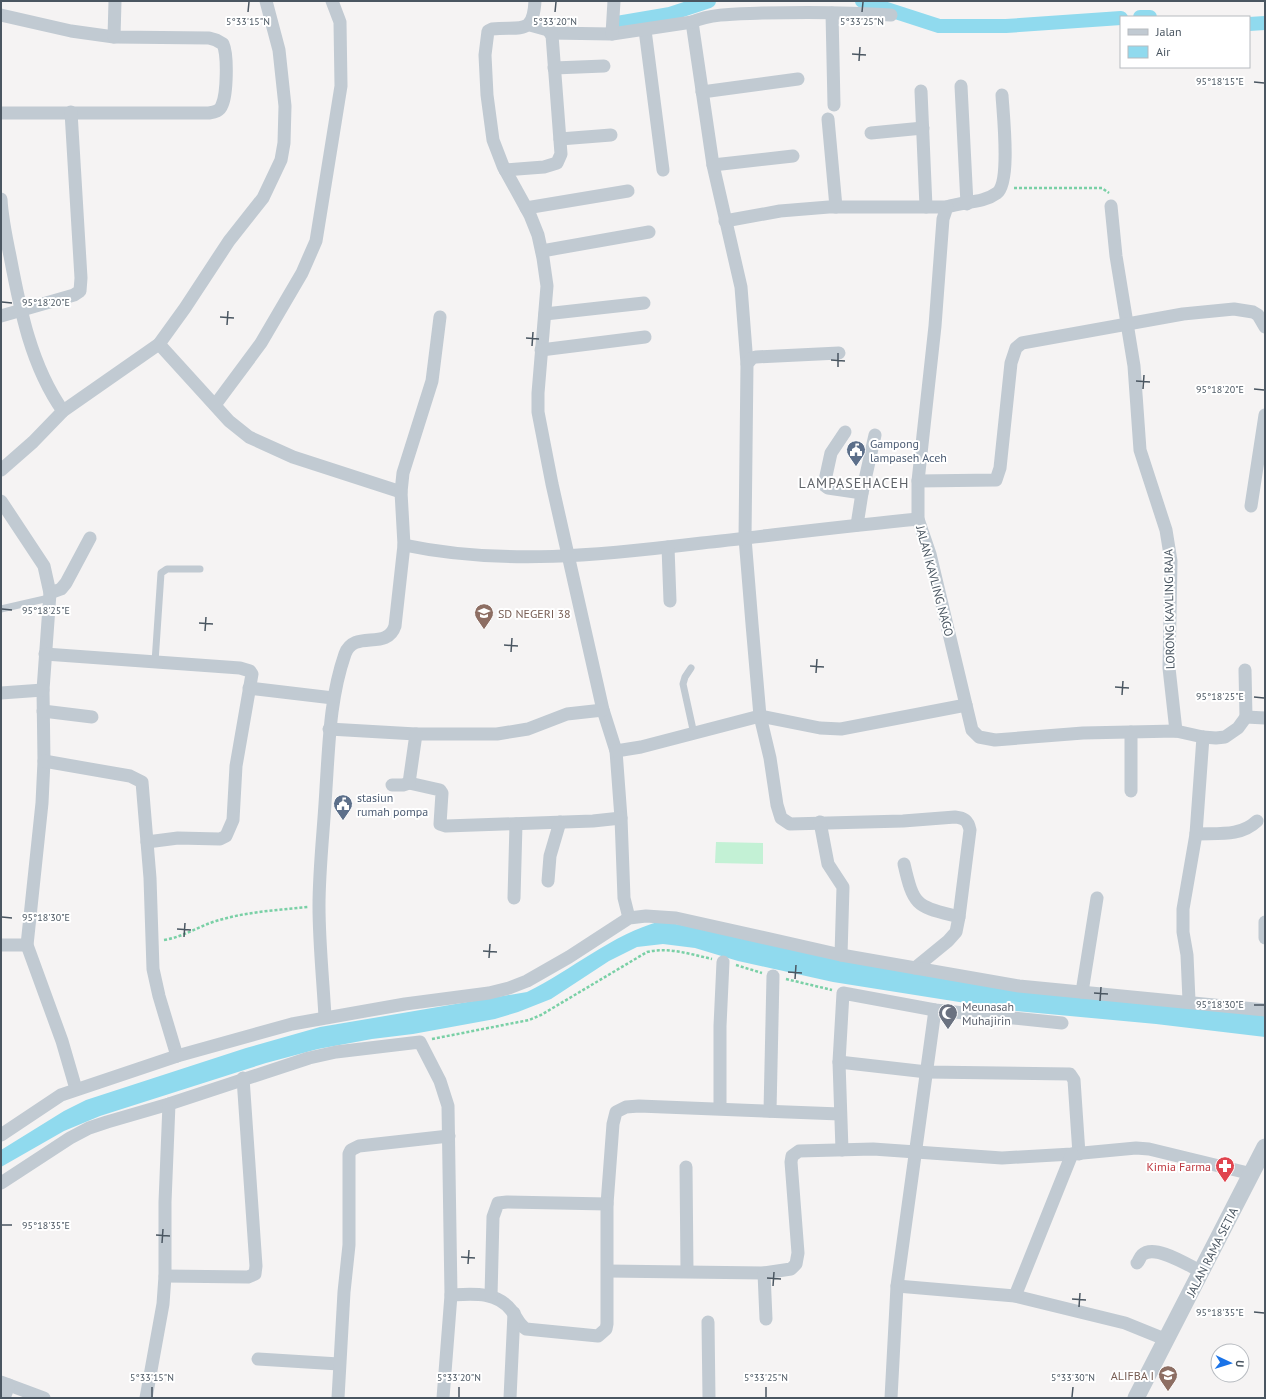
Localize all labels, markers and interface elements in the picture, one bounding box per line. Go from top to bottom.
text: 5°33'15"N [226,15,270,28]
text: 5°33'20"N [533,15,577,28]
text: 5°33'25"N [840,15,884,28]
legend [1120,16,1250,68]
text: Jalan [1155,24,1181,39]
text: Air [1156,44,1170,59]
text: 95°18'15"E [1196,75,1244,88]
text: 95°18'20"E [22,296,70,309]
text: 95°18'20"E [1196,383,1244,396]
place label: Gampong lampaseh Aceh [870,436,947,465]
public building icon: Gampong lampaseh Aceh [845,439,867,467]
district label: LAMPASEHACEH [799,474,909,492]
street label: JALAN KAVLING NAGO [913,523,957,638]
street label: LORONG KAVLING RAJA [1160,549,1178,669]
school or university icon: SD NEGERI 38 [473,602,495,630]
text: 95°18'25"E [22,604,70,617]
place label: SD NEGERI 38 [498,606,571,621]
text: 95°18'25"E [1196,690,1244,703]
place label: stasiun rumah pompa [357,790,428,819]
public building icon: stasiun rumah pompa [332,793,354,821]
text: 95°18'30"E [22,911,70,924]
text: 95°18'30"E [1196,998,1244,1011]
place label: Meunasah Muhajirin [962,999,1014,1028]
mosque icon: Meunasah Muhajirin [937,1002,959,1030]
pharmacy icon: Kimia Farma [1214,1155,1236,1183]
place label: Kimia Farma [1146,1159,1211,1174]
street label: JALAN RAMA SETIA [1183,1205,1241,1300]
text: 95°18'35"E [22,1219,70,1232]
text: 95°18'35"E [1196,1306,1244,1319]
north arrow [1210,1343,1250,1383]
text: U [1233,1360,1247,1368]
school or university icon: ALIFBA I [1157,1364,1179,1392]
place label: ALIFBA I [1111,1368,1154,1383]
text: 5°33'15"N [130,1371,174,1384]
text: 5°33'20"N [437,1371,481,1384]
text: 5°33'25"N [744,1371,788,1384]
text: 5°33'30"N [1051,1371,1095,1384]

